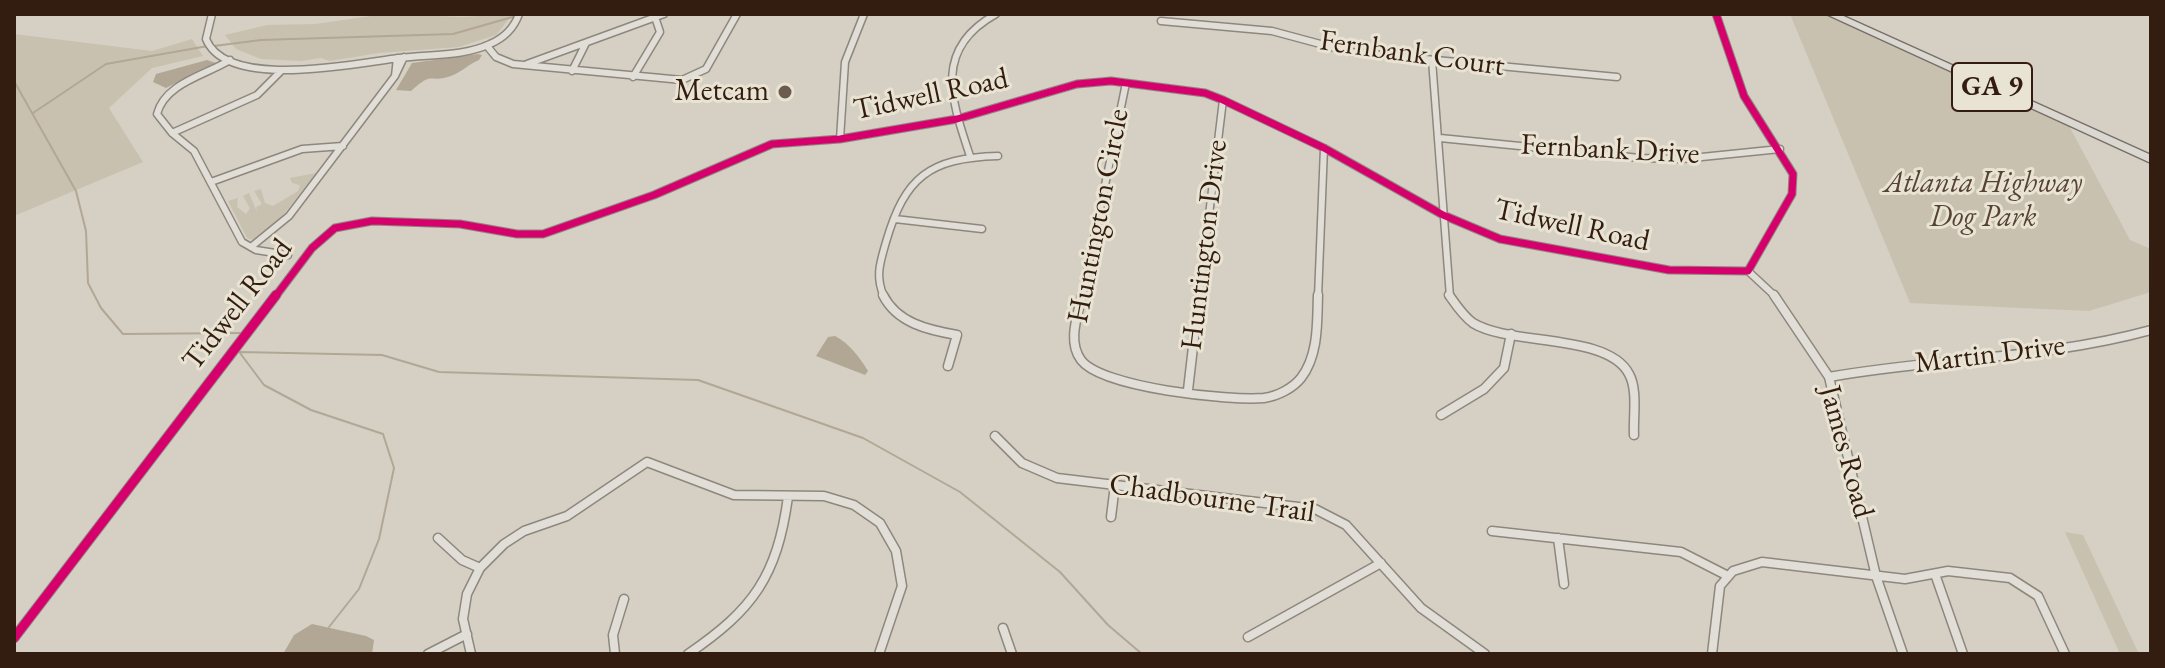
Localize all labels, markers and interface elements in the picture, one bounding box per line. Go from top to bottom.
street label: Fernbank Court [1317,23,1507,85]
street label: Tidwell Road [850,61,1012,129]
road number: GA 9 [1952,63,2032,111]
place label: Metcam [674,74,769,110]
marker: Metcam [776,83,794,101]
street label: Huntington Circle [1061,106,1137,326]
street label: Fernbank Drive [1520,127,1700,173]
street label: Huntington Drive [1174,138,1236,352]
park label: Atlanta Highway Dog Park [1884,166,2082,236]
street label: Tidwell Road [1491,192,1653,260]
street label: Tidwell Road [175,232,301,378]
street label: Martin Drive [1913,328,2067,382]
street label: James Road [1811,382,1881,522]
street label: Chadbourne Trail [1107,467,1317,531]

